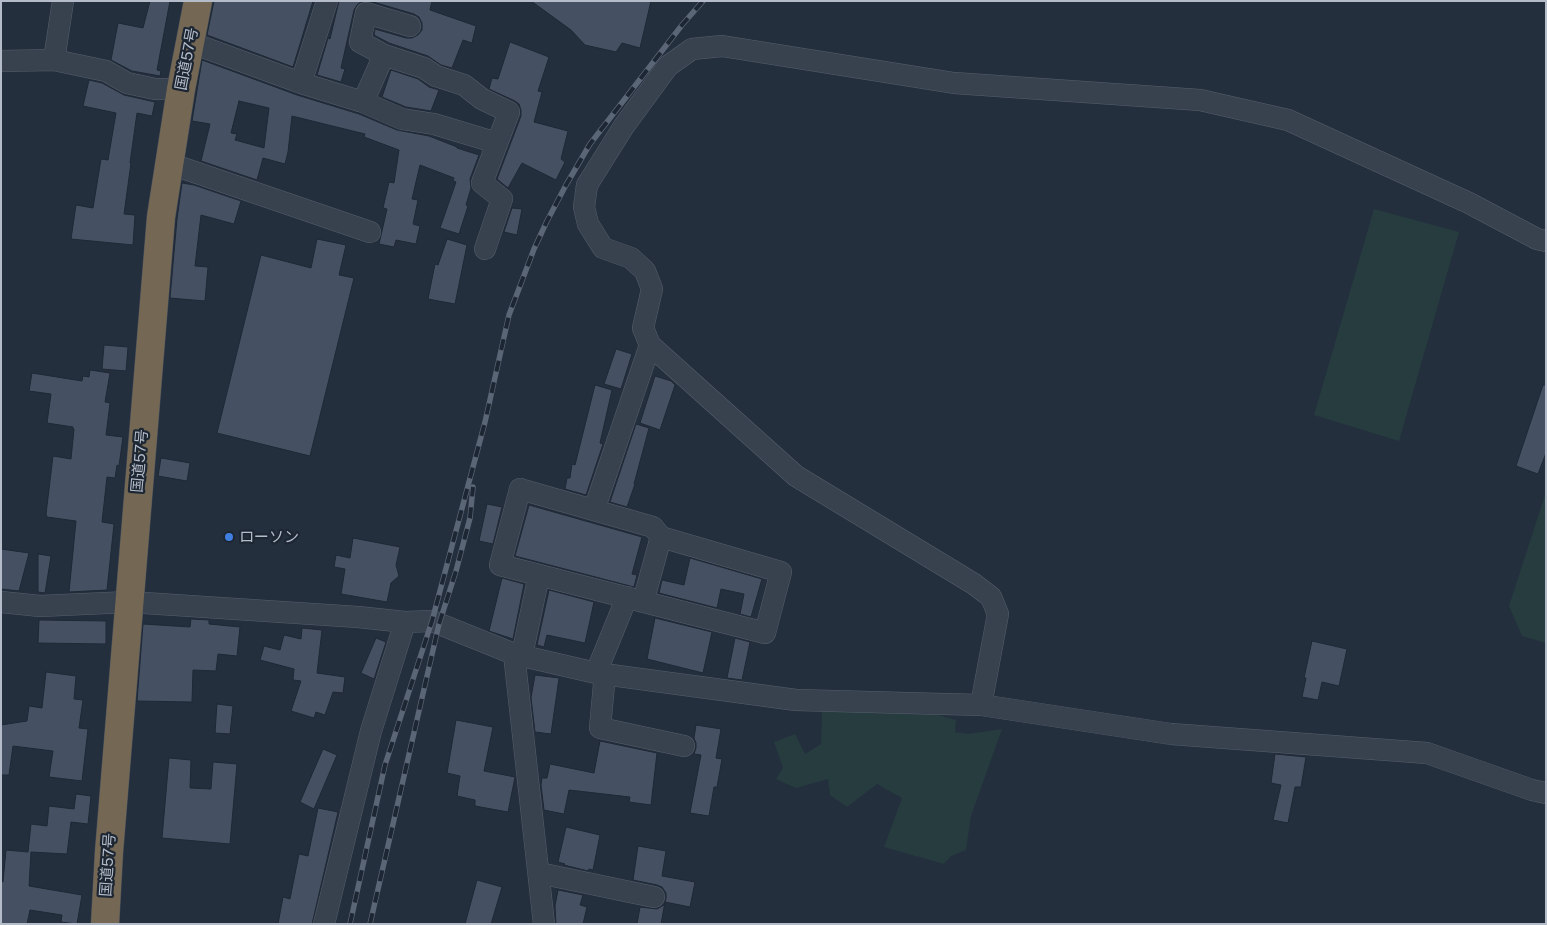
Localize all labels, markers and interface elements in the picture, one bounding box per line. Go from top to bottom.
street label: 国道57号 [172,26,202,92]
street label: 国道57号 [128,429,152,493]
place label: ローソン [239,528,299,546]
marker: ローソン [223,531,235,543]
street label: 国道57号 [97,833,119,897]

